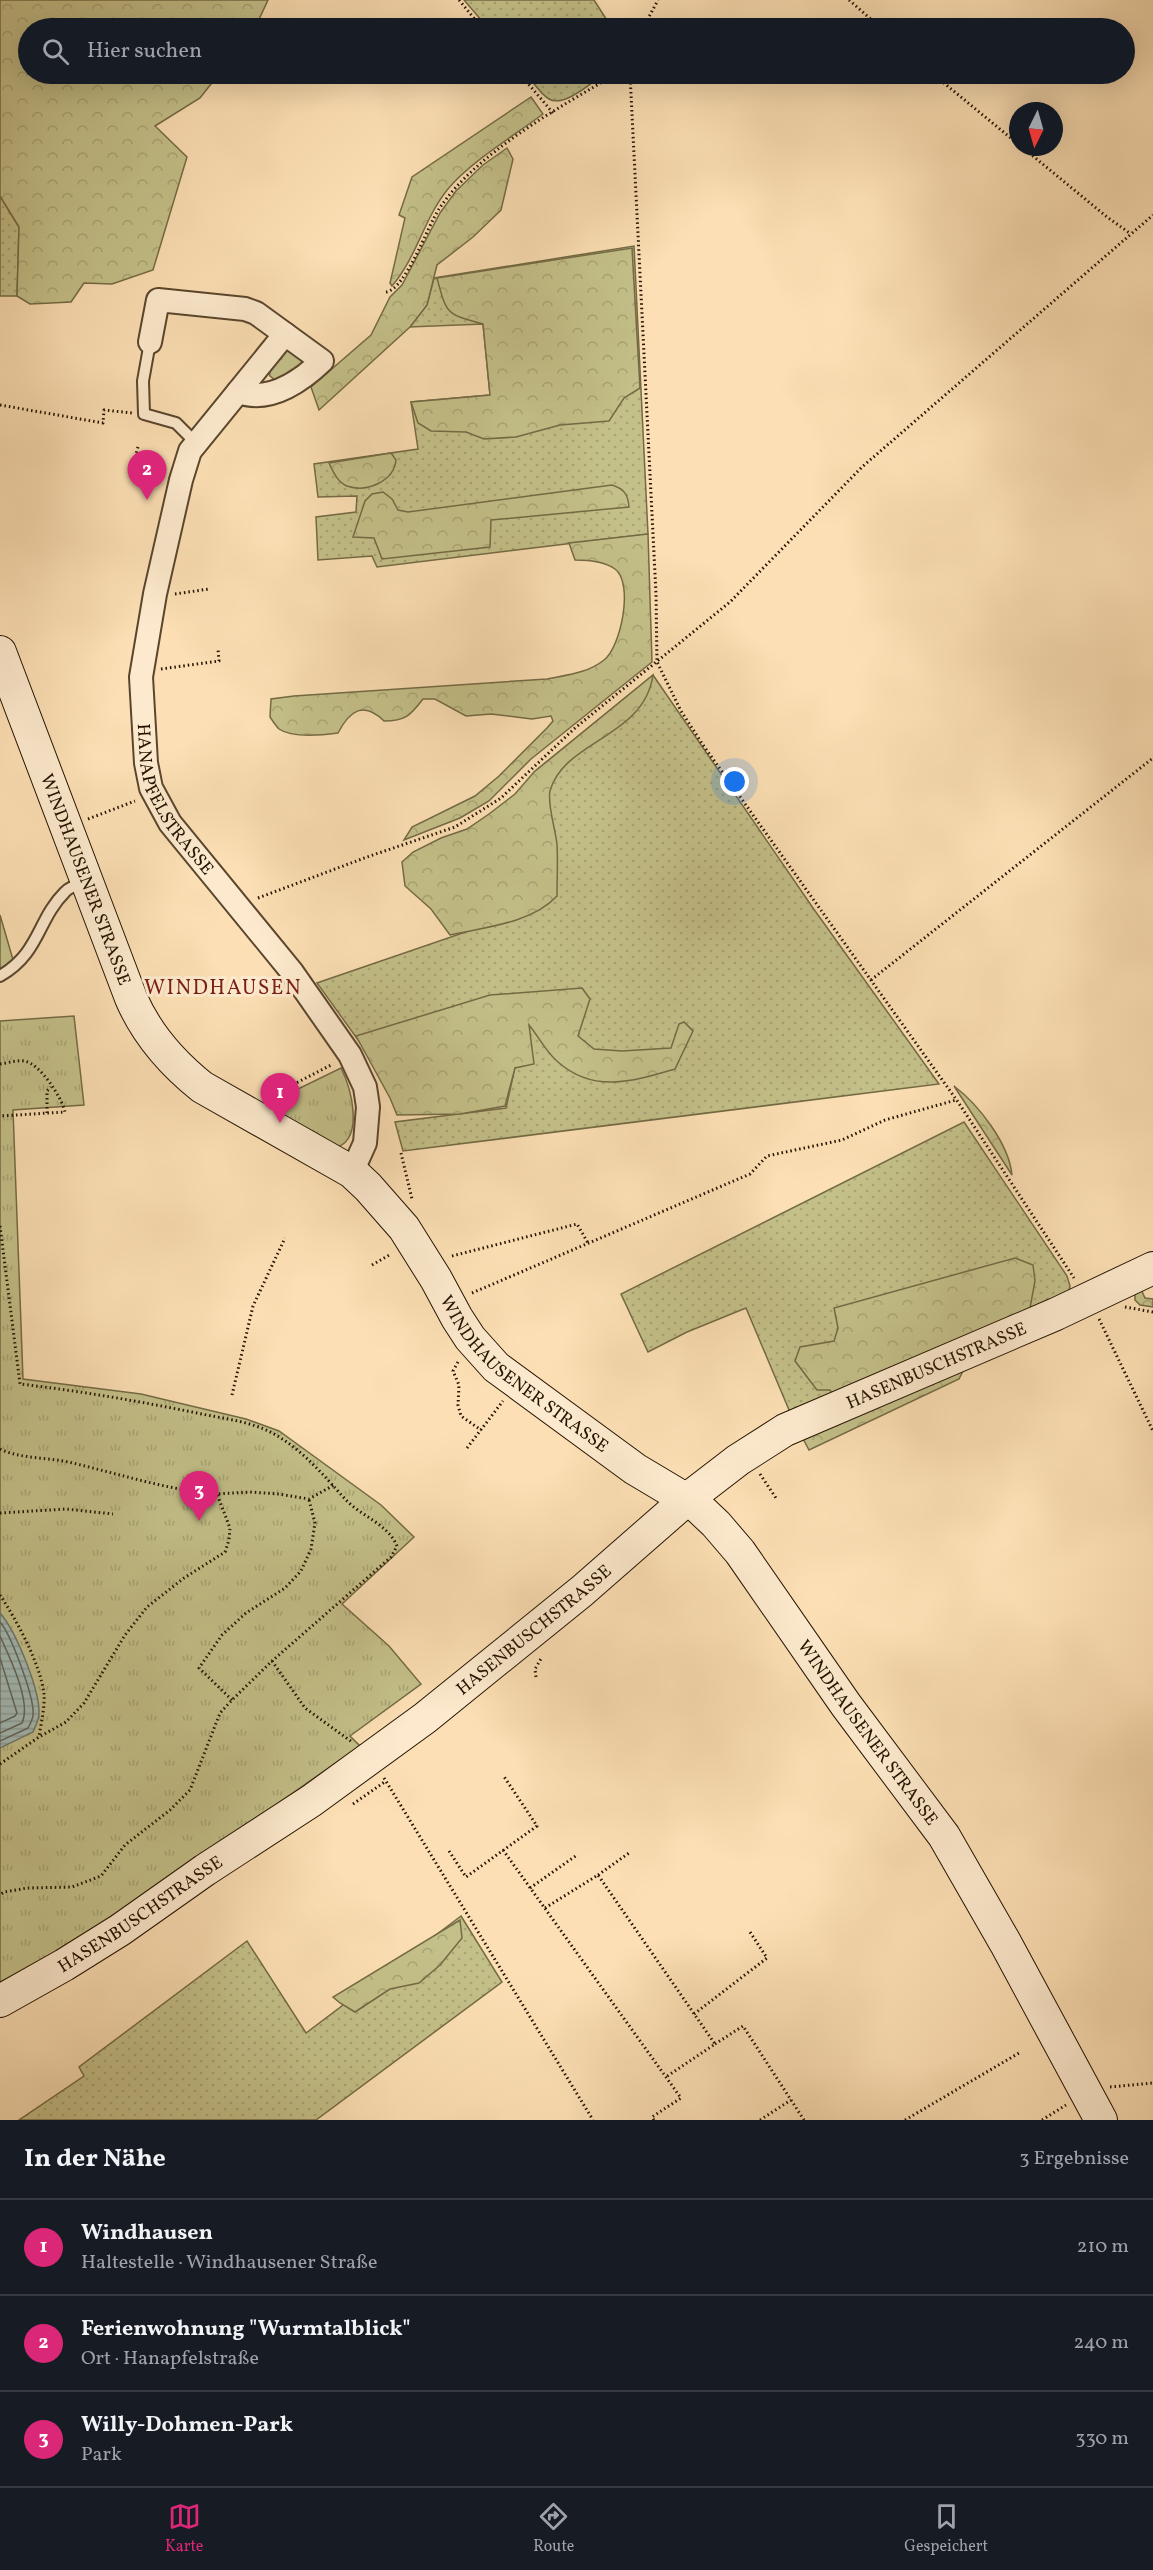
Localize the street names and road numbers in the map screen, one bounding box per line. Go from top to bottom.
street label: HANAPFELSTRASSE [130,723,219,881]
street label: WINDHAUSENER STRASSE [33,770,136,989]
street label: WINDHAUSENER STRASSE [433,1291,613,1460]
street label: HASENBUSCHSTRASSE [843,1317,1031,1416]
street label: HASENBUSCHSTRASSE [452,1560,618,1702]
street label: WINDHAUSENER STRASSE [791,1635,943,1831]
street label: HASENBUSCHSTRASSE [54,1851,228,1980]

